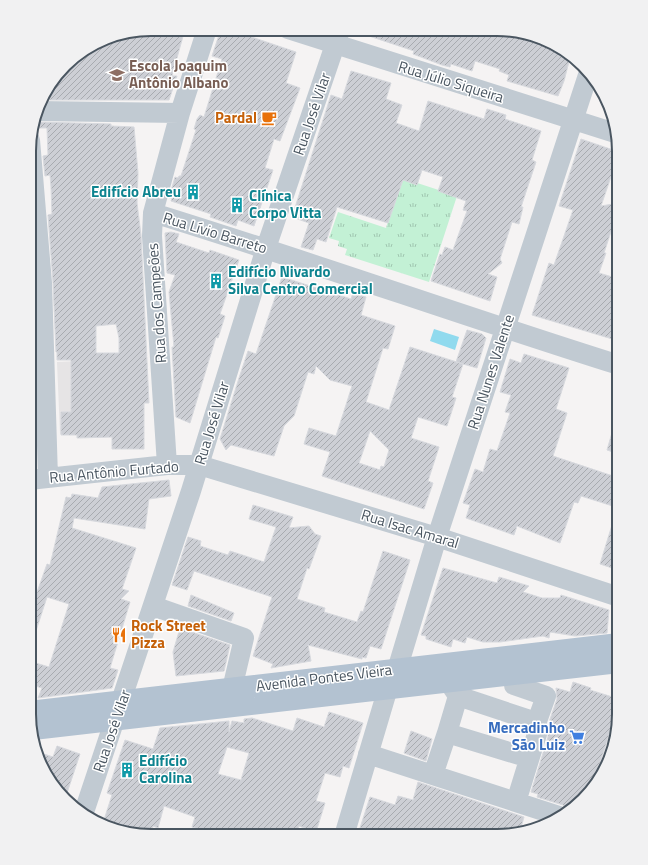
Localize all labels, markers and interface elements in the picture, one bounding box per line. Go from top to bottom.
place label: Escola Joaquim Antônio Albano [129,54,228,94]
street label: Rua Júlio Siqueira [396,55,507,109]
school or university icon: Escola Joaquim Antônio Albano [108,66,126,84]
street label: Rua José Vilar [287,69,336,158]
place label: Pardal [215,106,257,129]
cafe icon: Pardal [260,109,278,127]
place label: Edifício Abreu [91,180,181,203]
building icon: Edifício Abreu [184,183,202,201]
place label: Clínica Corpo Vitta [249,184,322,224]
building icon: Clínica Corpo Vitta [228,196,246,214]
street label: Rua Lívio Barreto [160,206,270,259]
street label: Rua dos Campeões [141,242,172,364]
place label: Edifício Nivardo Silva Centro Comercial [228,260,373,300]
building icon: Edifício Nivardo Silva Centro Comercial [207,272,225,290]
street label: Rua Nunes Valente [461,311,520,432]
street label: Rua José Vilar [188,378,235,467]
street label: Rua Antônio Furtado [48,454,180,489]
street label: Rua Isac Amaral [358,503,462,554]
place label: Rock Street Pizza [131,614,206,654]
restaurant icon: Rock Street Pizza [110,626,128,644]
street label: Avenida Pontes Vieira [255,658,394,697]
street label: Rua José Vilar [87,686,136,775]
place label: Mercadinho São Luiz [488,716,565,756]
supermarket icon: Mercadinho São Luiz [568,728,586,746]
place label: Edifício Carolina [139,749,193,789]
building icon: Edifício Carolina [118,761,136,779]

